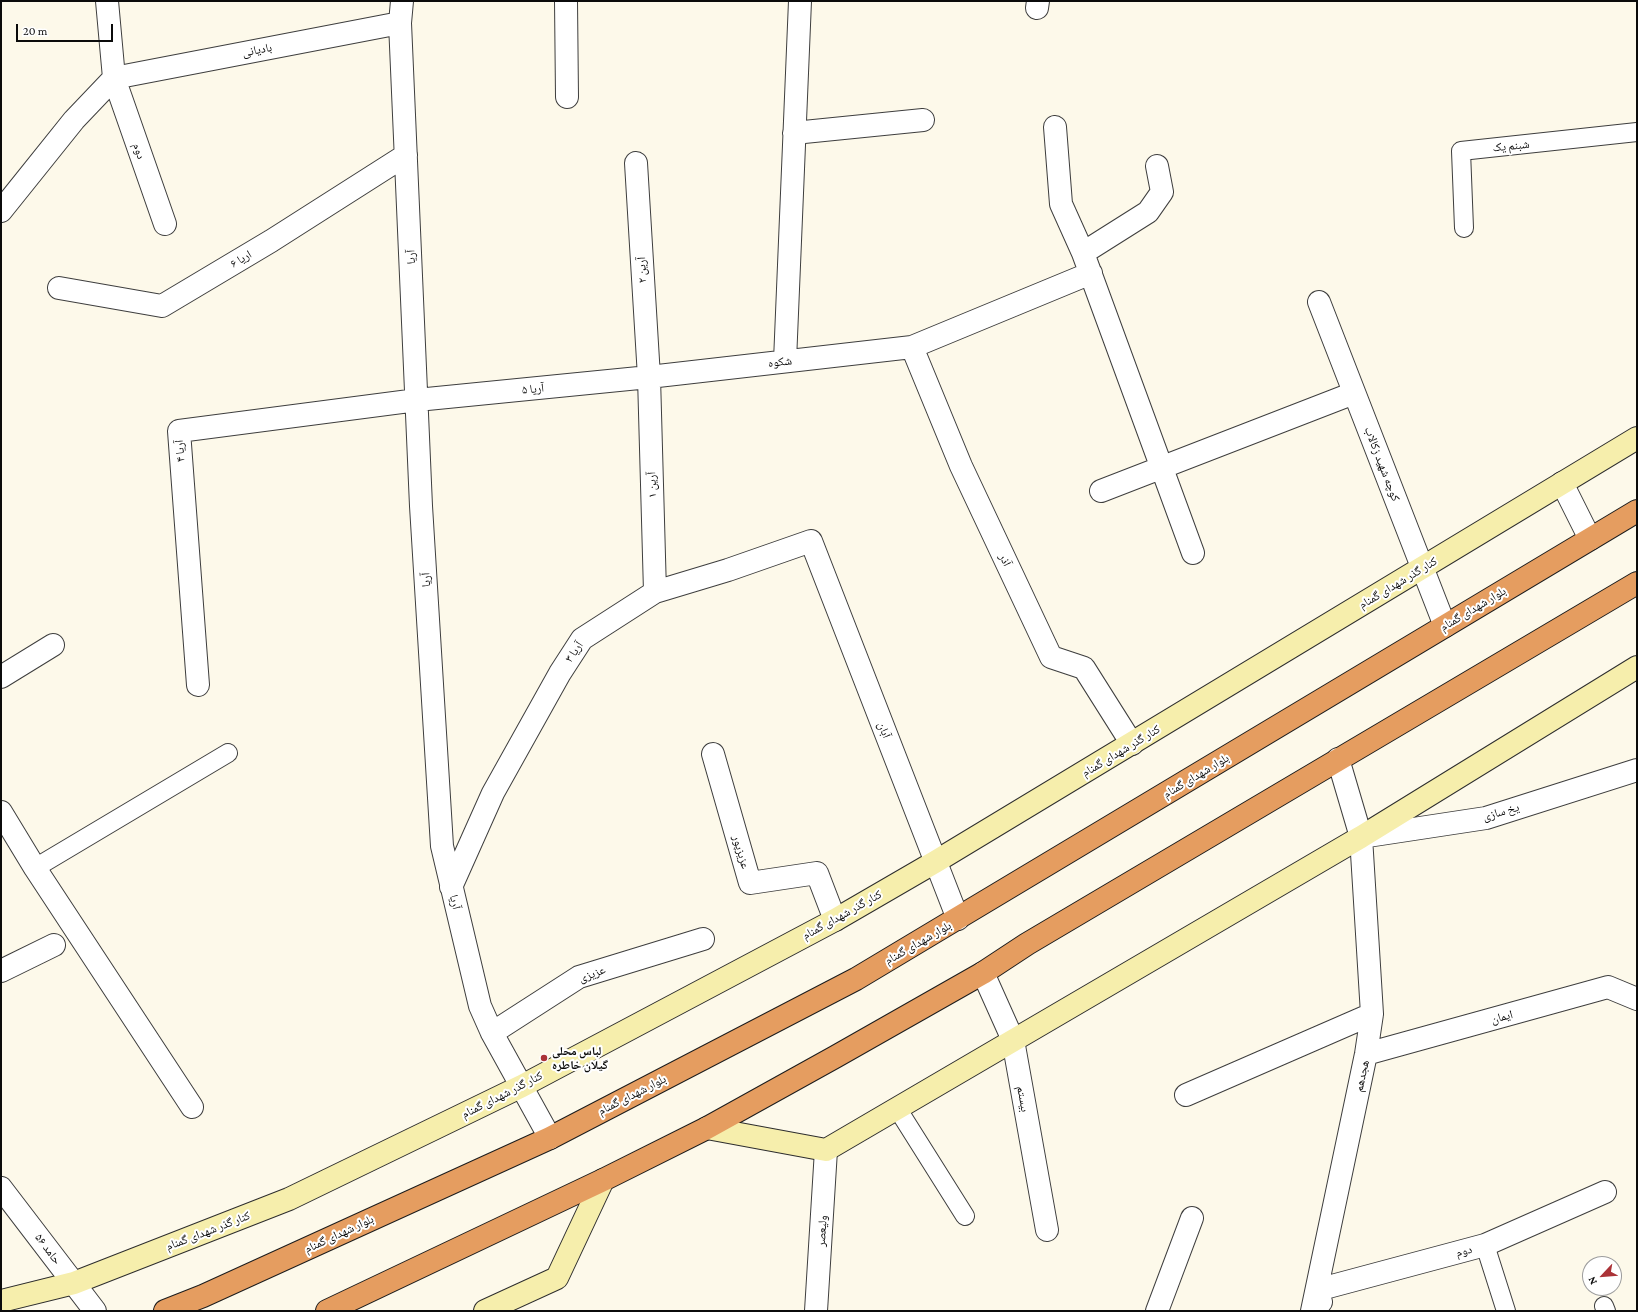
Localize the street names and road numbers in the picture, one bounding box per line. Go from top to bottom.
street label: بادیانی [241,40,273,60]
street label: شبنم یک [1492,137,1530,155]
street label: دوم [130,141,148,161]
street label: اریا ۶ [228,247,254,271]
street label: آریا [404,249,418,265]
street label: آرین ۲ [634,257,650,283]
street label: شکوه [767,353,793,371]
street label: آریا ۵ [521,381,545,397]
street label: کوچه شهید زکالاب [1361,425,1403,503]
street label: آریا ۴ [172,439,188,463]
street label: آرین ۱ [644,472,660,498]
street label: آذر [996,551,1014,569]
street label: کنار گذر شهدای گمنام [1356,554,1440,612]
street label: آریا [418,572,434,588]
street label: بلوار شهدای گمنام [1437,584,1509,634]
street label: آریا ۳ [562,639,586,665]
street label: آبان [874,720,894,740]
street label: کنار گذر شهدای گمنام [1079,722,1163,780]
street label: بلوار شهدای گمنام [1160,751,1232,801]
street label: یخ سازی [1481,800,1521,824]
street label: عزیزپور [729,834,753,870]
street label: کنار گذر شهدای گمنام [800,887,884,943]
street label: آریا [446,893,464,911]
street label: بلوار شهدای گمنام [882,918,954,968]
street label: عزیزی [577,963,607,985]
street label: ایمان [1490,1007,1514,1027]
street label: هجدهم [1352,1059,1372,1093]
street label: کنار گذر شهدای گمنام [459,1068,545,1122]
street label: بلوار شهدای گمنام [595,1072,669,1118]
street label: بیستم [1014,1085,1032,1113]
street label: کنار گذر شهدای گمنام [164,1208,252,1254]
street label: بلوار شهدای گمنام [302,1212,376,1256]
street label: ولیعصر [814,1215,830,1247]
street label: حامد ۵۶ [32,1231,64,1267]
street label: دوم [1454,1242,1474,1260]

